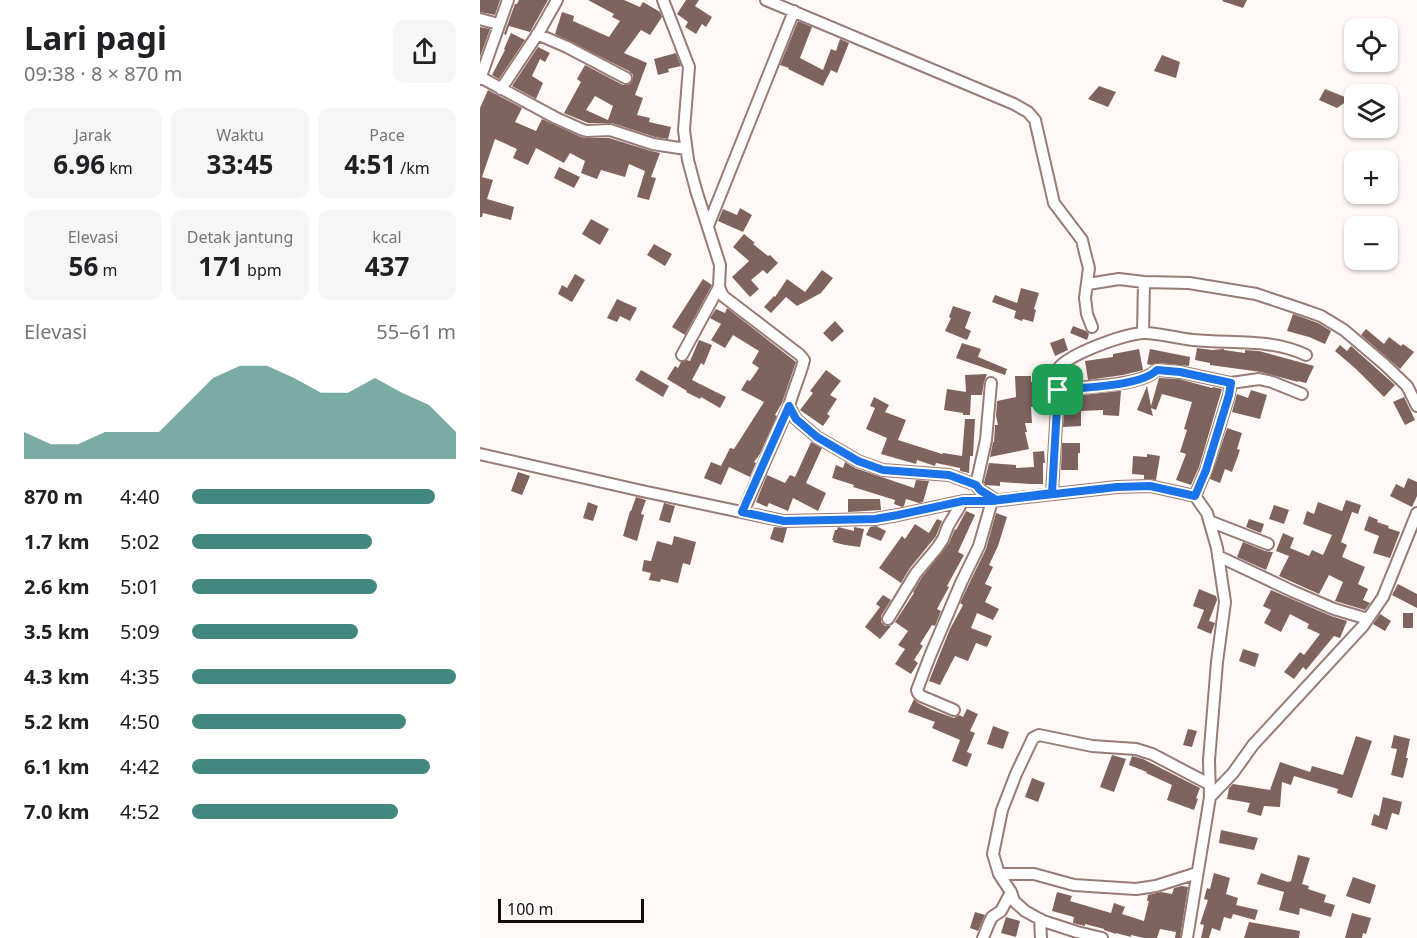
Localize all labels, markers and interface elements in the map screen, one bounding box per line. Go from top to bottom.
text: Lari pagi [24,15,167,60]
map controls [1344,18,1398,270]
button: locate [1344,18,1398,72]
button: share [393,20,456,83]
text: 09:38 · 8 × 870 m [24,60,182,87]
button: layers [1344,84,1398,138]
text: Jarak [74,124,112,146]
text: Waktu [216,124,264,146]
text: Pace [369,124,405,146]
text: 6.96 [53,146,105,182]
text: 33:45 [207,146,273,182]
text: 4:51 [344,146,396,182]
button: + [1344,150,1398,204]
text: km [105,157,133,179]
text: /km [396,157,430,179]
button: − [1344,216,1398,270]
text: Elevasi [68,226,118,248]
text: Detak jantung [187,226,293,248]
text: kcal [372,226,402,248]
text: 56 [69,248,98,284]
text: 171 [198,248,243,284]
text: 437 [365,248,409,284]
text: m [98,259,117,281]
text: bpm [243,259,282,281]
text: Elevasi [24,318,87,345]
text: 55–61 m [376,318,456,345]
pin [1032,364,1083,415]
icon: arrive [1041,373,1074,406]
text: 870 m [24,483,83,510]
text: 4:40 [120,483,160,510]
text: 1.7 km [24,528,90,555]
text: 5:02 [120,528,160,555]
text: 2.6 km [24,573,90,600]
text: 5:01 [120,573,160,600]
text: 3.5 km [24,618,90,645]
text: 5:09 [120,618,160,645]
text: 4.3 km [24,663,90,690]
text: 4:35 [120,663,160,690]
text: 5.2 km [24,708,90,735]
text: 4:50 [120,708,160,735]
text: 6.1 km [24,753,90,780]
text: 4:42 [120,753,160,780]
text: 7.0 km [24,798,90,825]
text: 4:52 [120,798,160,825]
scale bar [498,896,644,924]
text: 100 m [507,898,554,920]

